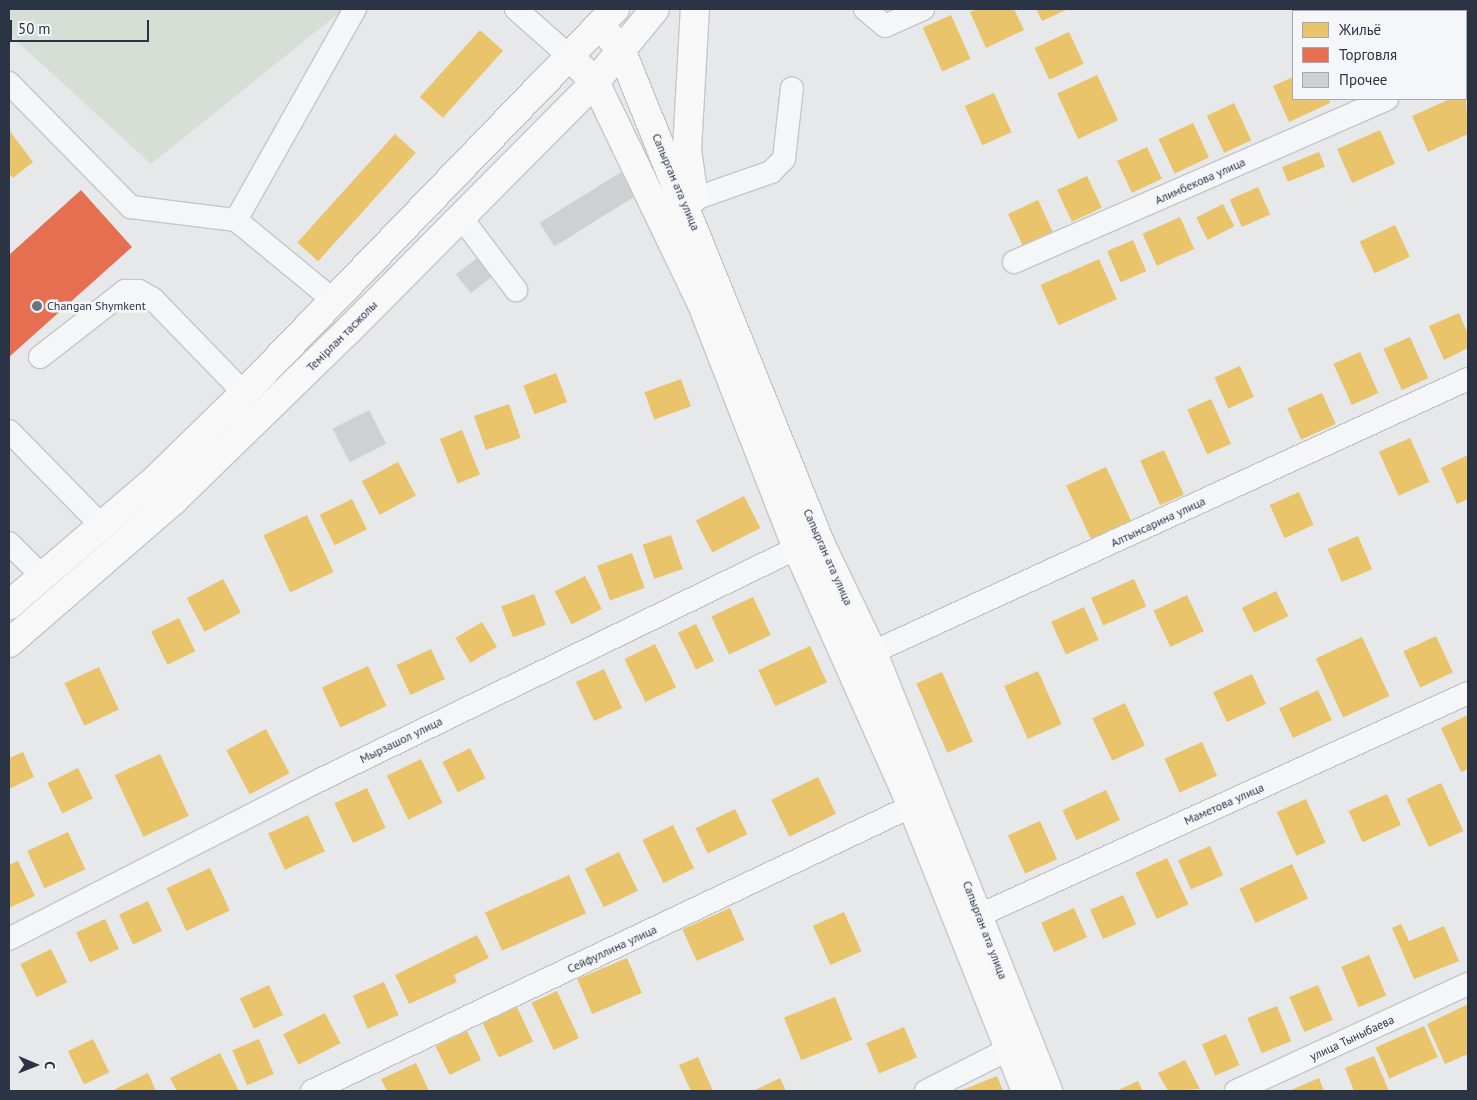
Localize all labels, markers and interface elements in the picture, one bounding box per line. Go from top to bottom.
scale bar [12,10,151,42]
legend [1292,10,1467,100]
text: 50 m [18,19,51,38]
text: Жильё [1339,20,1381,39]
text: Торговля [1339,45,1397,64]
text: Прочее [1339,70,1387,89]
street label: Сапырган ата улица [649,131,703,233]
street label: Алимбекова улица [1153,155,1247,207]
street label: Темірлан тасжолы [303,297,381,375]
place label: Changan Shymkent [47,299,146,313]
marker: Changan Shymkent [31,300,43,312]
street label: Алтынсарина улица [1108,494,1208,550]
street label: Сапырган ата улица [800,507,856,607]
street label: Мырзашол улица [357,714,445,766]
street label: Маметова улица [1182,780,1266,828]
street label: Сапырган ата улица [960,879,1010,981]
street label: Сейфуллина улица [565,922,659,976]
street label: улица Тыныбаева [1307,1012,1397,1064]
north arrow [10,1040,60,1090]
text: С [41,1061,59,1069]

